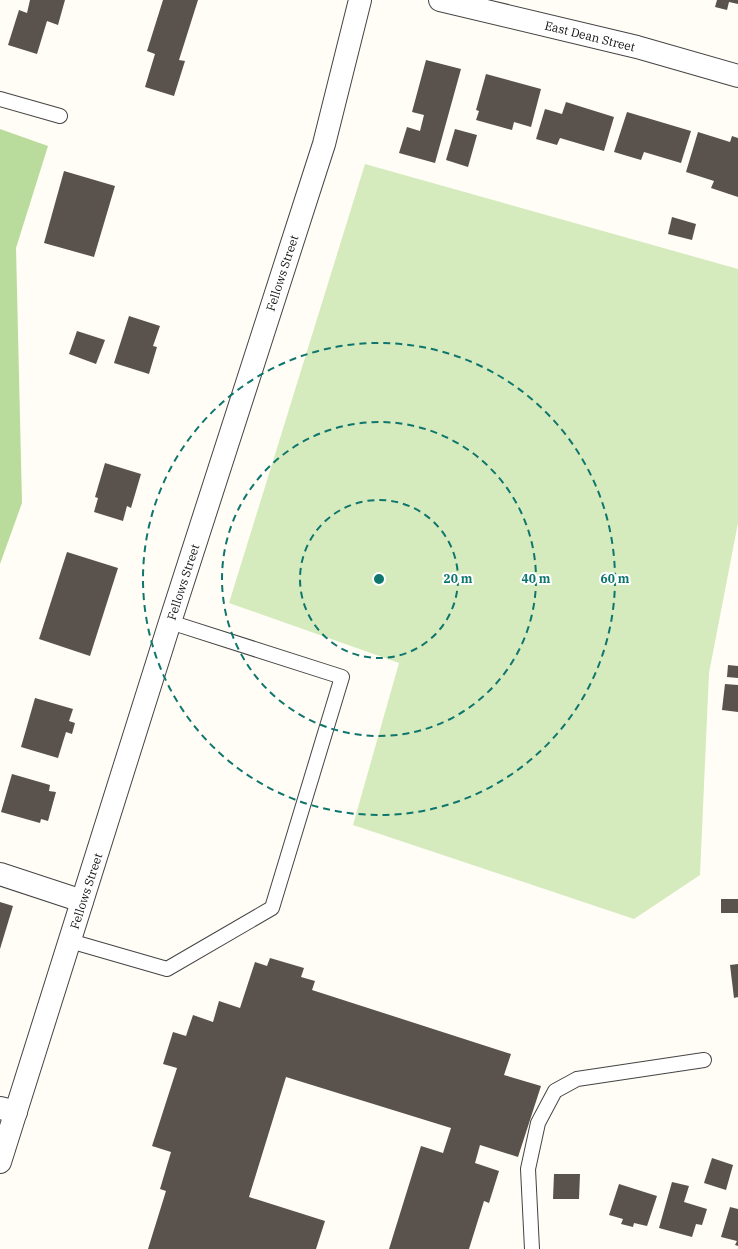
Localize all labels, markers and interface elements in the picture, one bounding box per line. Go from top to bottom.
street label: East Dean Street [543,17,637,55]
street label: Fellows Street [263,233,301,313]
street label: Fellows Street [164,542,202,622]
text: 20 m [444,571,473,586]
text: 40 m [522,571,551,586]
text: 60 m [601,571,630,586]
centre of rings [372,572,386,586]
street label: Fellows Street [67,851,105,931]

